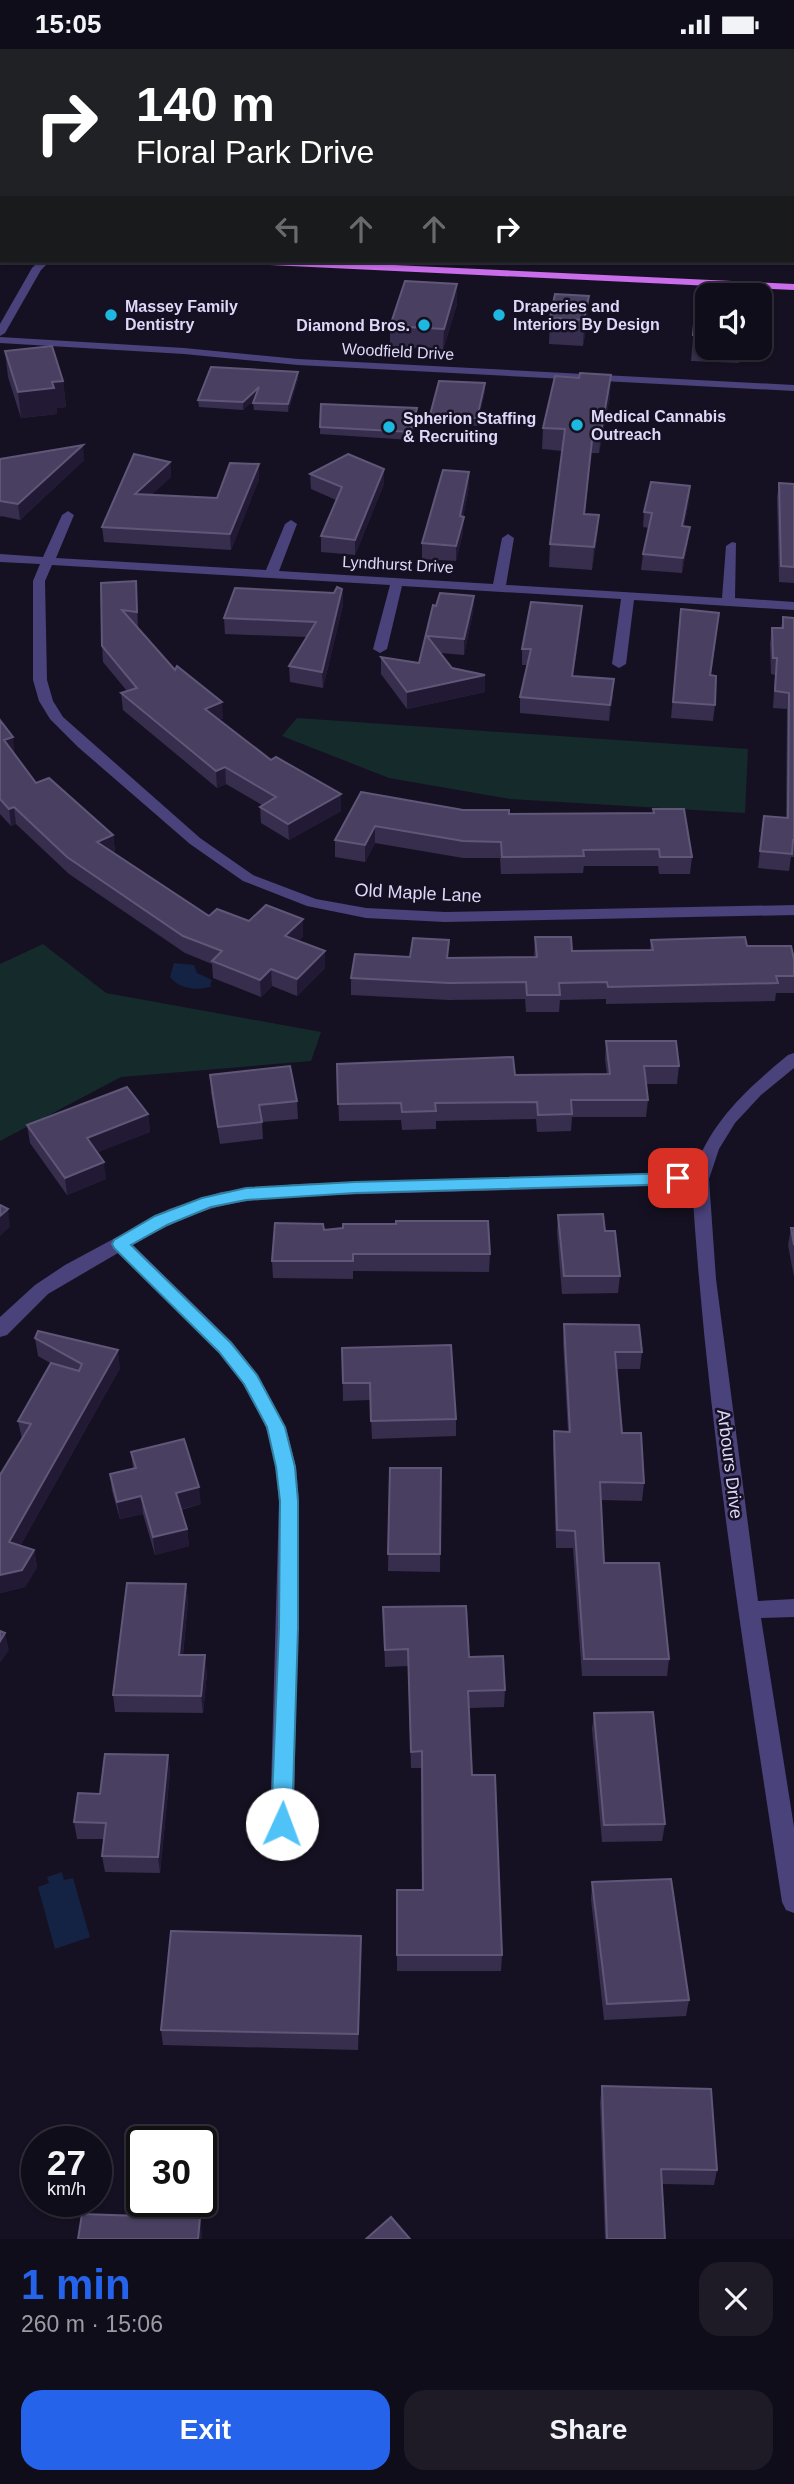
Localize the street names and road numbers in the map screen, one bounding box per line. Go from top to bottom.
street label: Woodfield Drive [341,340,455,363]
street label: Lyndhurst Drive [342,553,454,576]
street label: Old Maple Lane [354,880,482,906]
street label: Arbours Drive [713,1408,747,1520]

